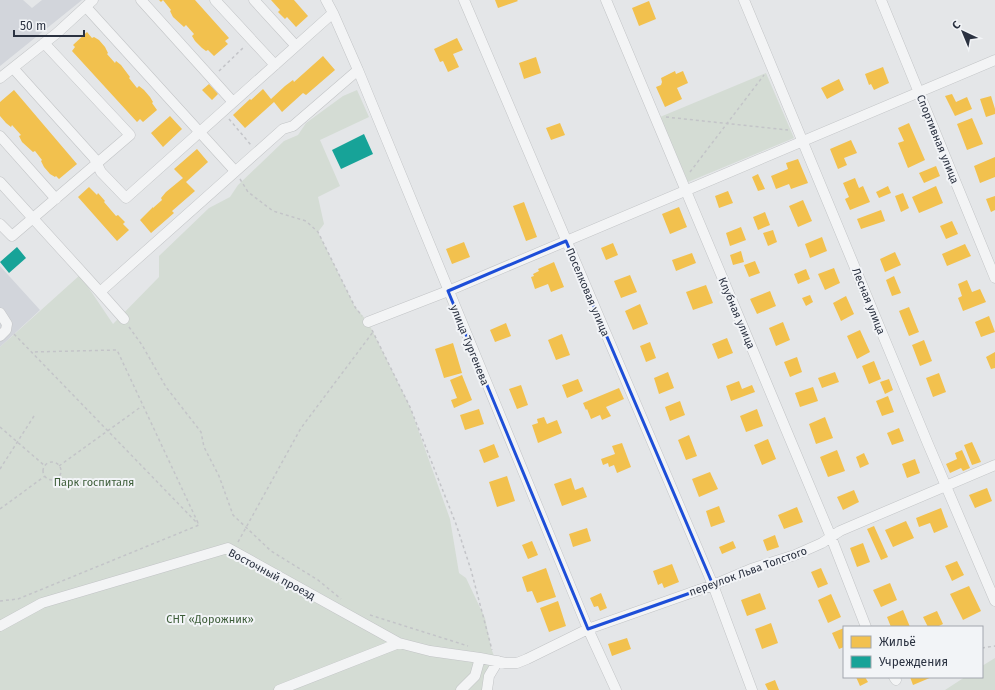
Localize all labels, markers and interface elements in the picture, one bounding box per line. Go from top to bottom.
scale bar [14,12,84,38]
north arrow [943,12,983,52]
text: С [950,18,964,32]
text: 50 m [20,19,46,33]
street label: Спортивная улица [914,93,961,186]
street label: Поселковая улица [563,246,612,338]
street label: Лесная улица [849,266,888,336]
street label: Клубная улица [716,275,758,351]
street label: улица Тургенева [447,303,492,387]
park label: Парк госпиталя [54,476,134,489]
street label: переулок Льва Толстого [687,544,809,599]
street label: Восточный проезд [226,546,317,603]
park label: СНТ «Дорожник» [166,613,254,626]
legend [843,626,983,678]
text: Жильё [879,635,916,649]
text: Учреждения [879,655,948,669]

